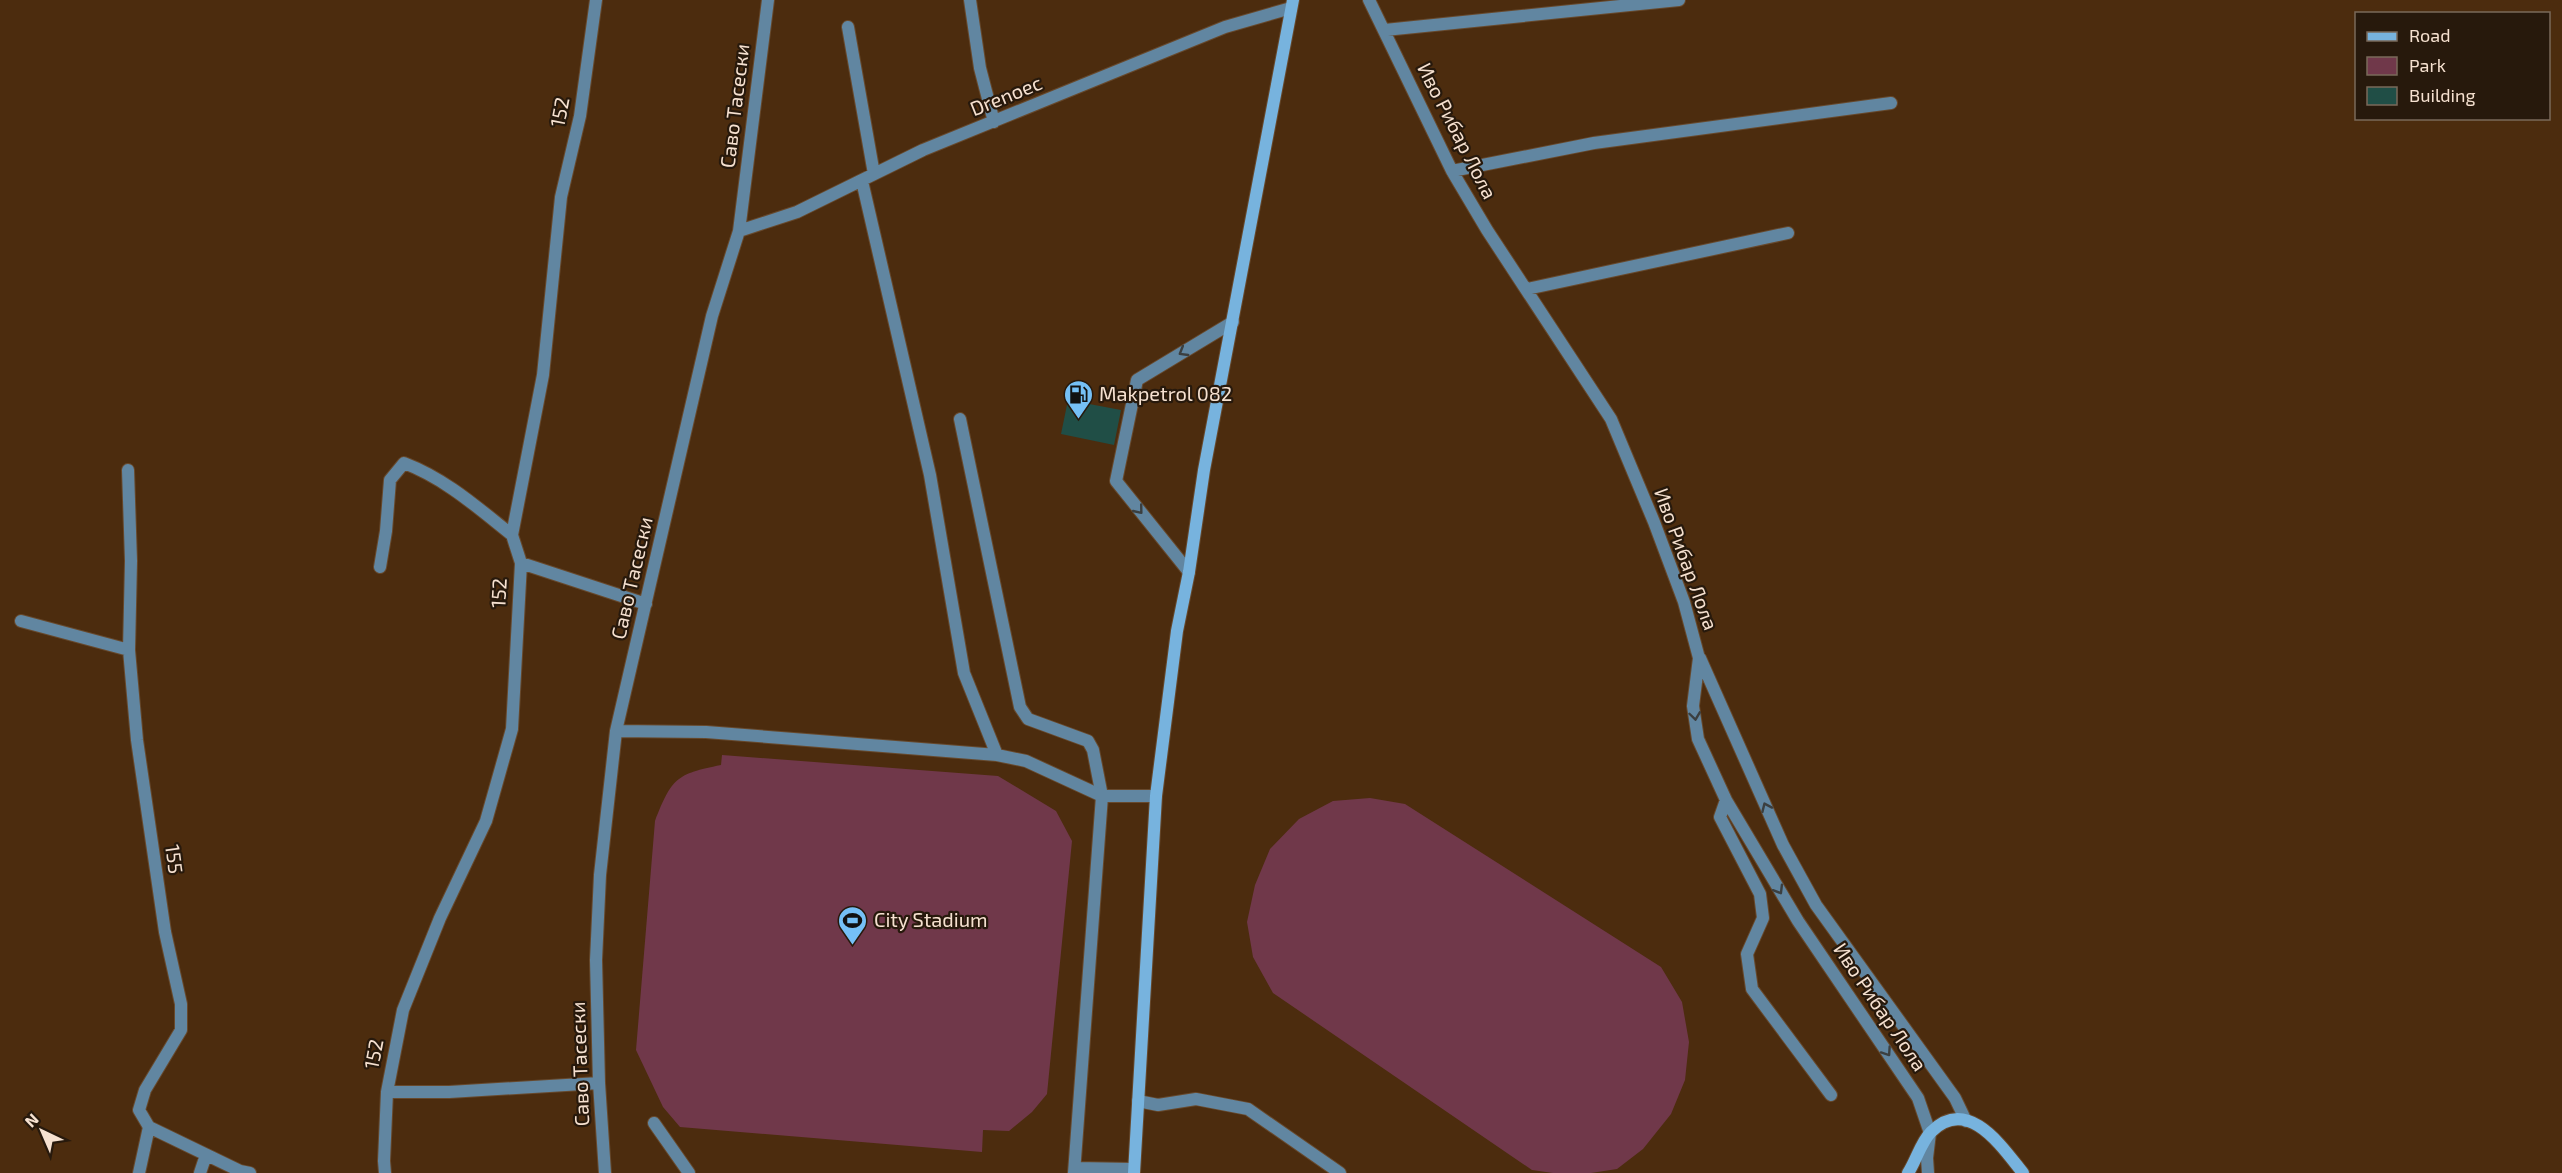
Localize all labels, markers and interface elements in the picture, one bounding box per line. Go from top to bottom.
legend [2355,12,2550,120]
text: Road [2409,24,2450,46]
street label: Саво Тасески [714,42,754,169]
text: Park [2409,54,2446,76]
street label: Иво Рибар Лола [1413,58,1503,203]
street label: Drenoec [966,70,1045,120]
text: Building [2409,84,2476,106]
street label: 152 [544,95,574,129]
one-way arrow [1179,345,1189,357]
fuel station icon: Makpetrol 082 [1062,378,1094,420]
place label: Makpetrol 082 [1099,381,1232,405]
street label: Иво Рибар Лола [1650,484,1724,633]
one-way arrow [1132,504,1143,515]
street label: Саво Тасески [605,514,657,641]
street label: 152 [485,577,511,609]
one-way arrow [1688,711,1700,720]
one-way arrow [1761,802,1773,813]
street label: 155 [161,843,189,875]
one-way arrow [1772,884,1784,894]
sports icon: City Stadium [837,904,869,946]
place label: City Stadium [874,907,988,931]
street label: Иво Рибар Лола [1829,938,1933,1075]
street label: Саво Тасески [565,1001,593,1127]
street label: 152 [358,1037,388,1071]
one-way arrow [1880,1046,1891,1057]
north arrow [12,1101,72,1161]
text: N [20,1109,42,1131]

